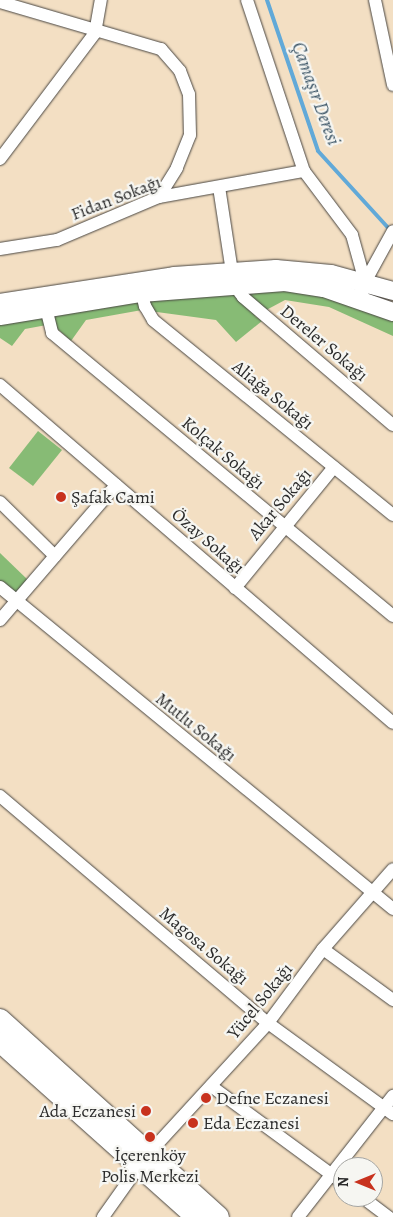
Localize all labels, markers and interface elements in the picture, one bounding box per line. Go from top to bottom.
water label: Çamaşır Deresi [286,39,344,149]
street label: Fidan Sokağı [68,171,164,225]
street label: Dereler Sokağı [276,300,372,386]
street label: Aliağa Sokağı [228,356,318,434]
street label: Kolçak Sokağı [177,412,269,494]
street label: Akar Sokağı [244,464,316,544]
place label: Şafak Cami [71,486,155,508]
marker: Şafak Cami [55,491,67,503]
street label: Özay Sokağı [167,503,249,579]
street label: Mutlu Sokağı [151,688,241,766]
street label: Magosa Sokağı [155,902,253,990]
street label: Yücel Sokağı [223,959,297,1043]
place label: Defne Eczanesi [216,1087,329,1109]
marker: Defne Eczanesi [200,1092,212,1104]
place label: Ada Eczanesi [39,1100,136,1122]
marker: Ada Eczanesi [140,1105,152,1117]
place label: Eda Eczanesi [203,1112,300,1134]
marker: Eda Eczanesi [187,1117,199,1129]
marker: İçerenköy Polis Merkezi [144,1131,156,1143]
place label: İçerenköy Polis Merkezi [101,1145,199,1188]
north arrow [333,1157,383,1207]
text: N [334,1177,353,1187]

